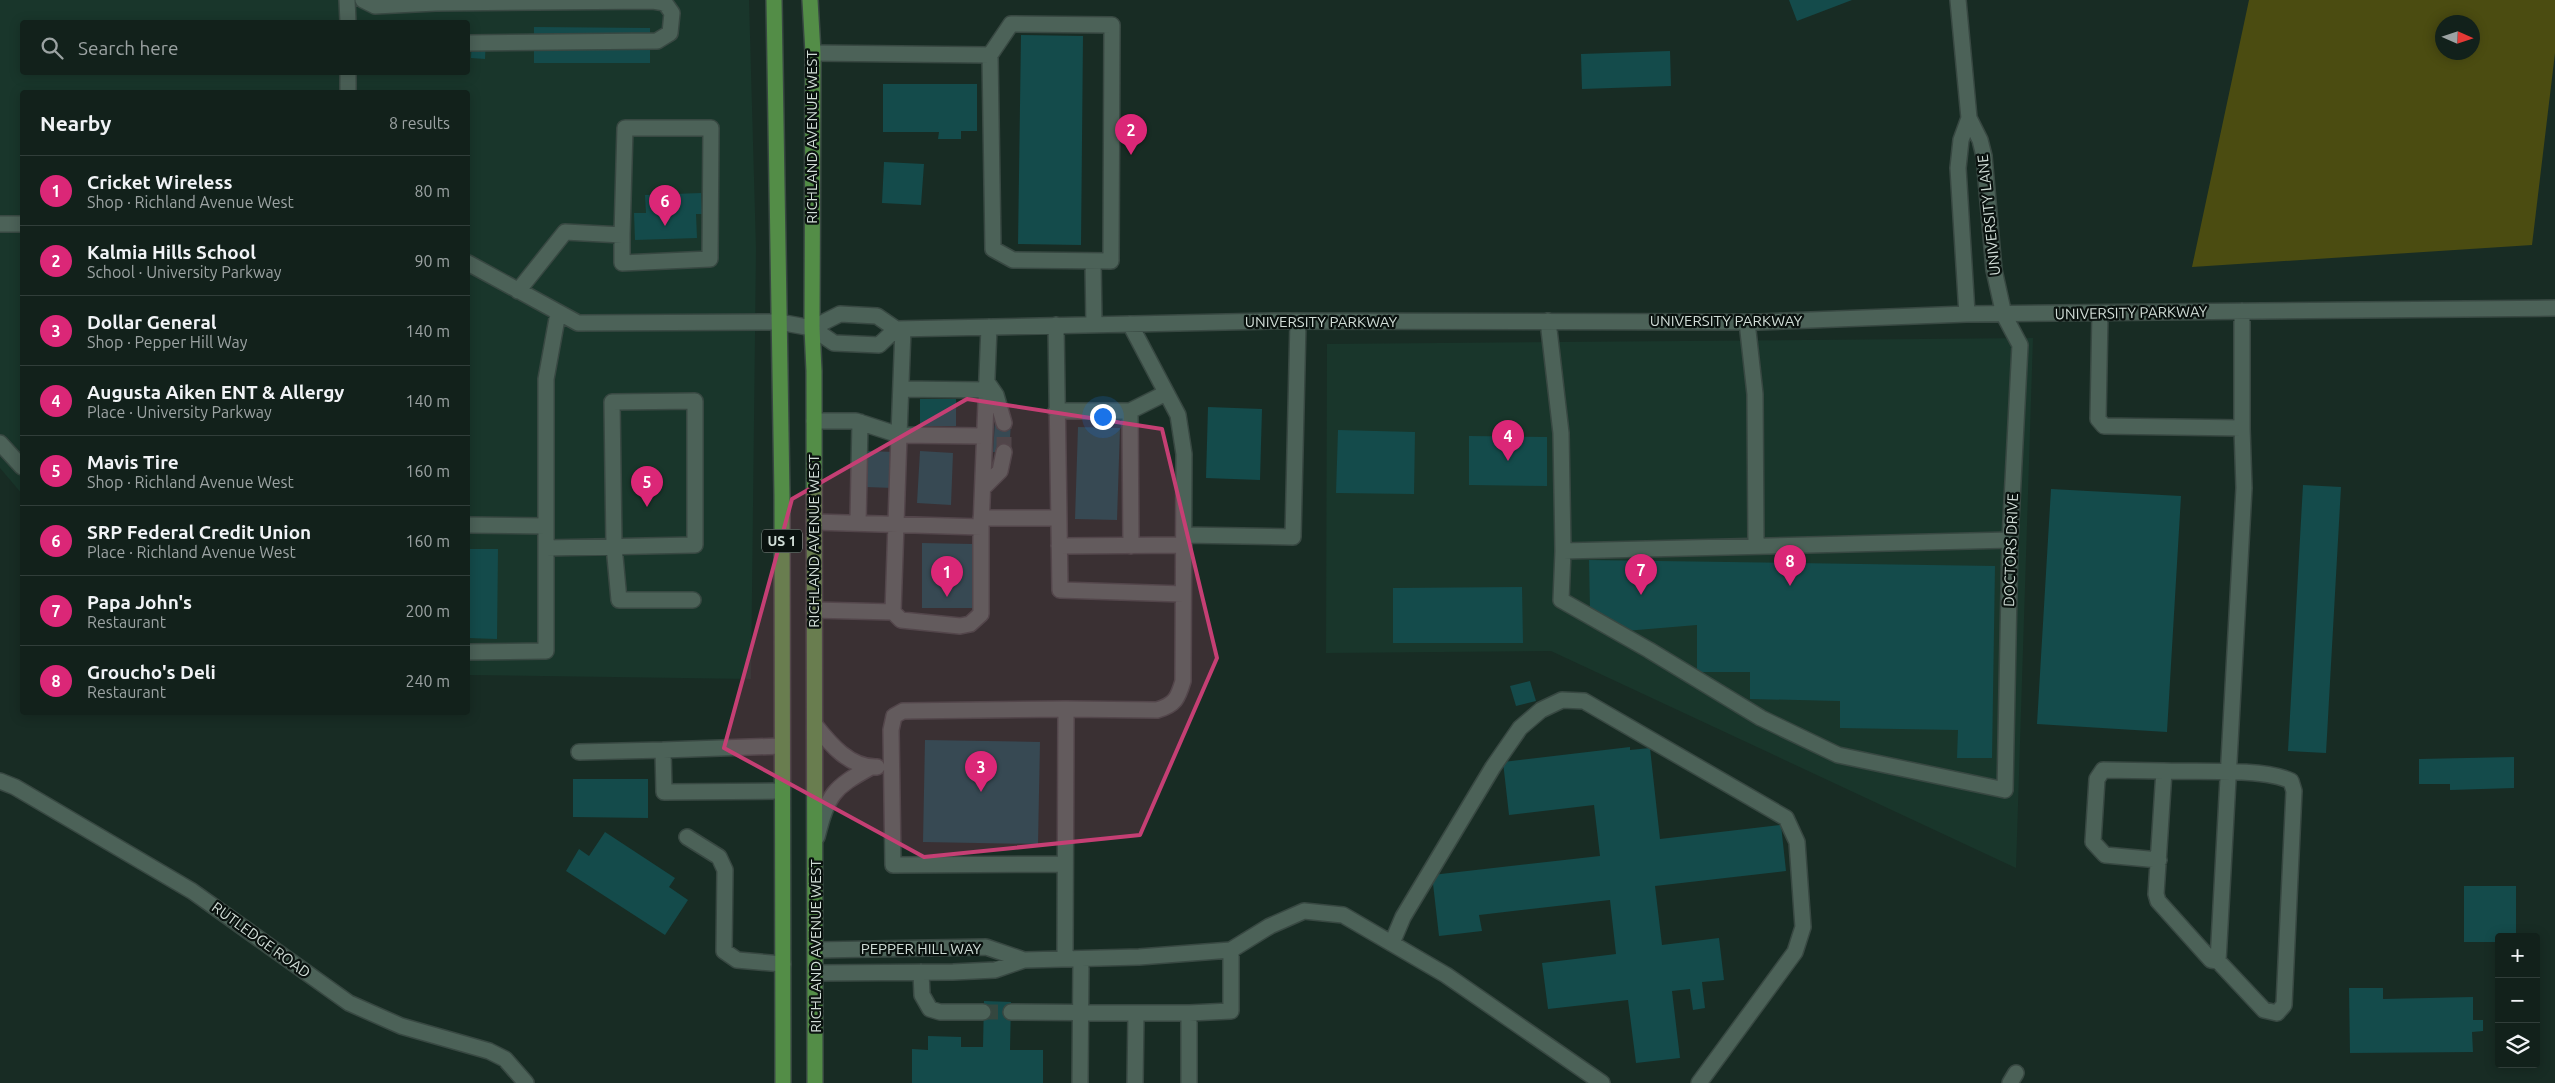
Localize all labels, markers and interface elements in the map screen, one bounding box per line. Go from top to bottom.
north arrow [2435,15,2480,60]
search box [20,20,470,75]
icon: search [38,34,66,62]
text: Search here [78,37,178,59]
street label: RICHLAND AVENUE WEST [803,50,820,224]
text: Nearby [40,111,111,135]
text: 8 results [389,114,450,132]
pin: 2 [1115,114,1147,155]
street label: UNIVERSITY LANE [1974,154,2003,276]
text: Cricket Wireless [87,171,232,193]
text: 1 [51,182,61,200]
text: 80 m [414,182,450,200]
pin: 6 [649,185,681,226]
text: Shop · Richland Avenue West [87,193,294,211]
text: Kalmia Hills School [87,241,256,263]
text: 2 [51,252,61,270]
text: 90 m [414,252,450,270]
text: School · University Parkway [87,263,281,281]
street label: UNIVERSITY PARKWAY [2055,303,2208,322]
text: Dollar General [87,311,217,333]
street label: UNIVERSITY PARKWAY [1650,312,1803,329]
street label: UNIVERSITY PARKWAY [1245,313,1398,330]
text: 3 [51,322,61,340]
text: 140 m [405,322,450,340]
text: Shop · Pepper Hill Way [87,333,247,351]
text: Augusta Aiken ENT & Allergy [87,381,344,403]
text: 4 [51,392,61,410]
text: 140 m [405,392,450,410]
text: Place · University Parkway [87,403,272,421]
your location [1090,404,1116,430]
pin: 4 [1492,420,1524,461]
text: Mavis Tire [87,451,179,473]
street label: RICHLAND AVENUE WEST [805,454,822,628]
text: 5 [51,462,61,480]
text: 160 m [405,462,450,480]
pin: 5 [631,466,663,507]
text: Shop · Richland Avenue West [87,473,294,491]
street label: DOCTORS DRIVE [2000,493,2021,607]
text: SRP Federal Credit Union [87,521,311,543]
road number: US 1 [762,530,802,552]
text: 6 [51,532,61,550]
text: 160 m [405,532,450,550]
text: Place · Richland Avenue West [87,543,296,561]
pin: 8 [1774,545,1806,586]
pin: 7 [1625,554,1657,595]
pin: 1 [931,556,963,597]
text: Papa John's [87,591,192,613]
text: 7 [51,602,61,620]
text: 200 m [405,602,450,620]
text: Restaurant [87,613,166,631]
text: Groucho's Deli [87,661,216,683]
text: 8 [51,672,61,690]
text: 240 m [405,672,450,690]
text: Restaurant [87,683,166,701]
pin: 3 [965,751,997,792]
street label: RICHLAND AVENUE WEST [807,859,824,1033]
street label: RUTLEDGE ROAD [209,898,314,981]
map controls [2495,933,2540,1068]
button: + [2495,933,2540,978]
street label: PEPPER HILL WAY [861,940,982,957]
button: − [2495,978,2540,1023]
button: layers [2495,1023,2540,1068]

